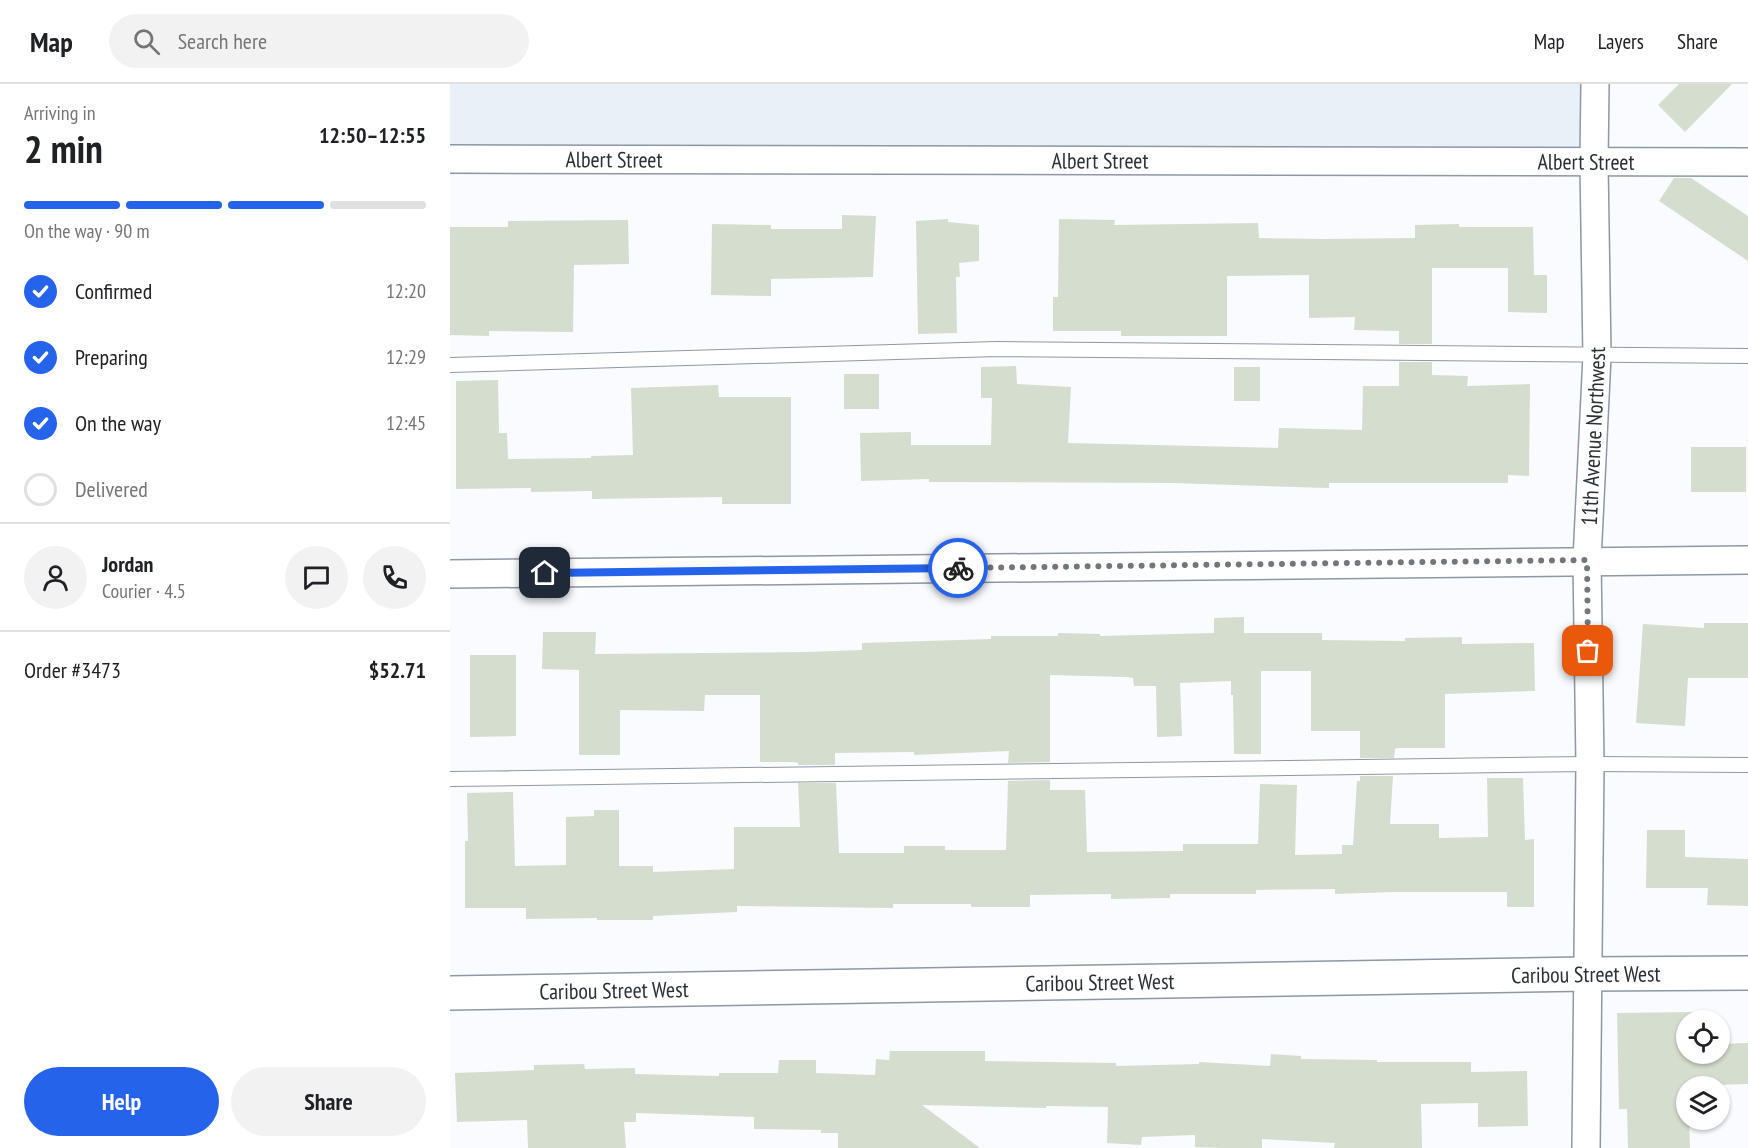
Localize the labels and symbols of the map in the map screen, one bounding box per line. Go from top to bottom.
street label: Albert Street [565,145,663,173]
street label: Albert Street [1051,146,1149,175]
street label: Albert Street [1537,148,1635,176]
street label: 11th Avenue Northwest [1575,347,1611,526]
courier [928,538,988,598]
pin [519,547,570,598]
pin [1562,625,1613,676]
street label: Caribou Street West [1511,960,1661,989]
street label: Caribou Street West [1025,967,1175,997]
street label: Caribou Street West [539,975,689,1006]

